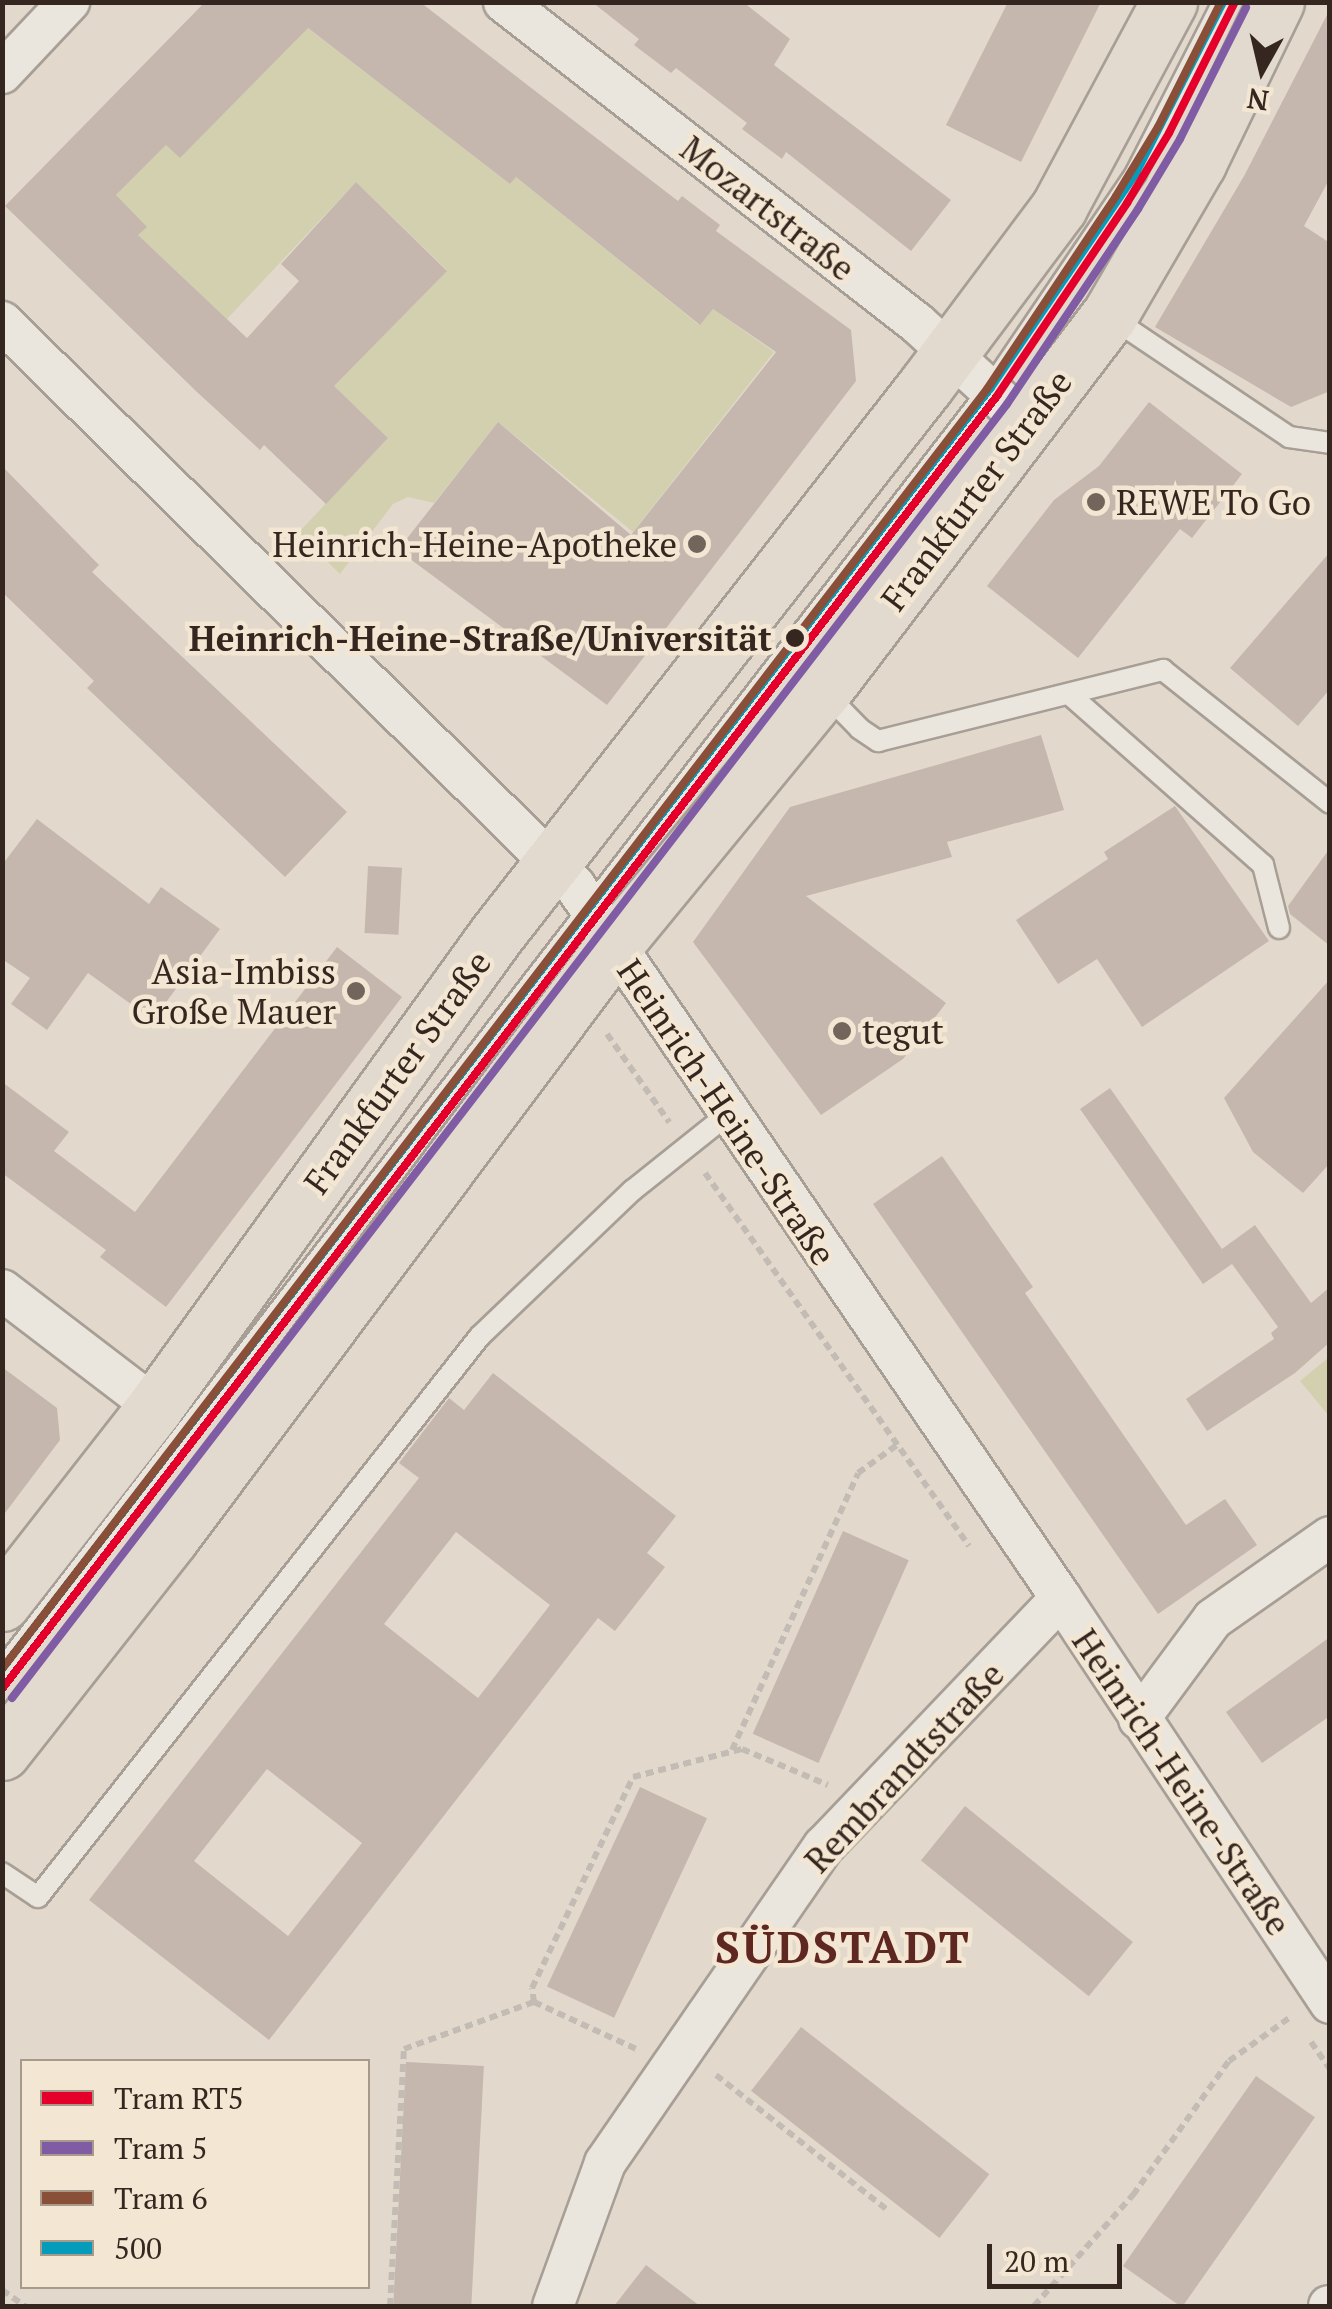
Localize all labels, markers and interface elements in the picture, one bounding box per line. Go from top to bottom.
north arrow [1212,20,1312,120]
text: N [1245,80,1271,120]
street label: Mozartstraße [672,127,864,289]
street label: Frankfurter Straße [872,362,1080,618]
place label: REWE To Go [1116,481,1311,523]
marker: REWE To Go [1085,491,1107,513]
place label: Heinrich-Heine-Apotheke [272,523,677,565]
marker: Heinrich-Heine-Apotheke [686,533,708,555]
place label: Heinrich-Heine-Straße/Universität [189,617,772,659]
marker: Heinrich-Heine-Straße/Universität [782,625,808,651]
street label: Frankfurter Straße [295,942,499,1202]
place label: Asia-Imbiss Große Mauer [132,950,336,1032]
street label: Heinrich-Heine-Straße [609,951,845,1273]
marker: Asia-Imbiss Große Mauer [345,980,367,1002]
place label: tegut [862,1010,944,1052]
marker: tegut [831,1020,853,1042]
street label: Heinrich-Heine-Straße [1064,1621,1300,1943]
street label: Rembrandtstraße [796,1653,1012,1881]
district label: SÜDSTADT [715,1920,971,1974]
legend [20,2059,370,2289]
text: Tram RT5 [114,2078,244,2118]
text: Tram 5 [114,2128,208,2168]
text: Tram 6 [114,2178,208,2218]
scale bar [992,2224,1127,2286]
text: 500 [114,2228,162,2268]
text: 20 m [1004,2241,1069,2281]

